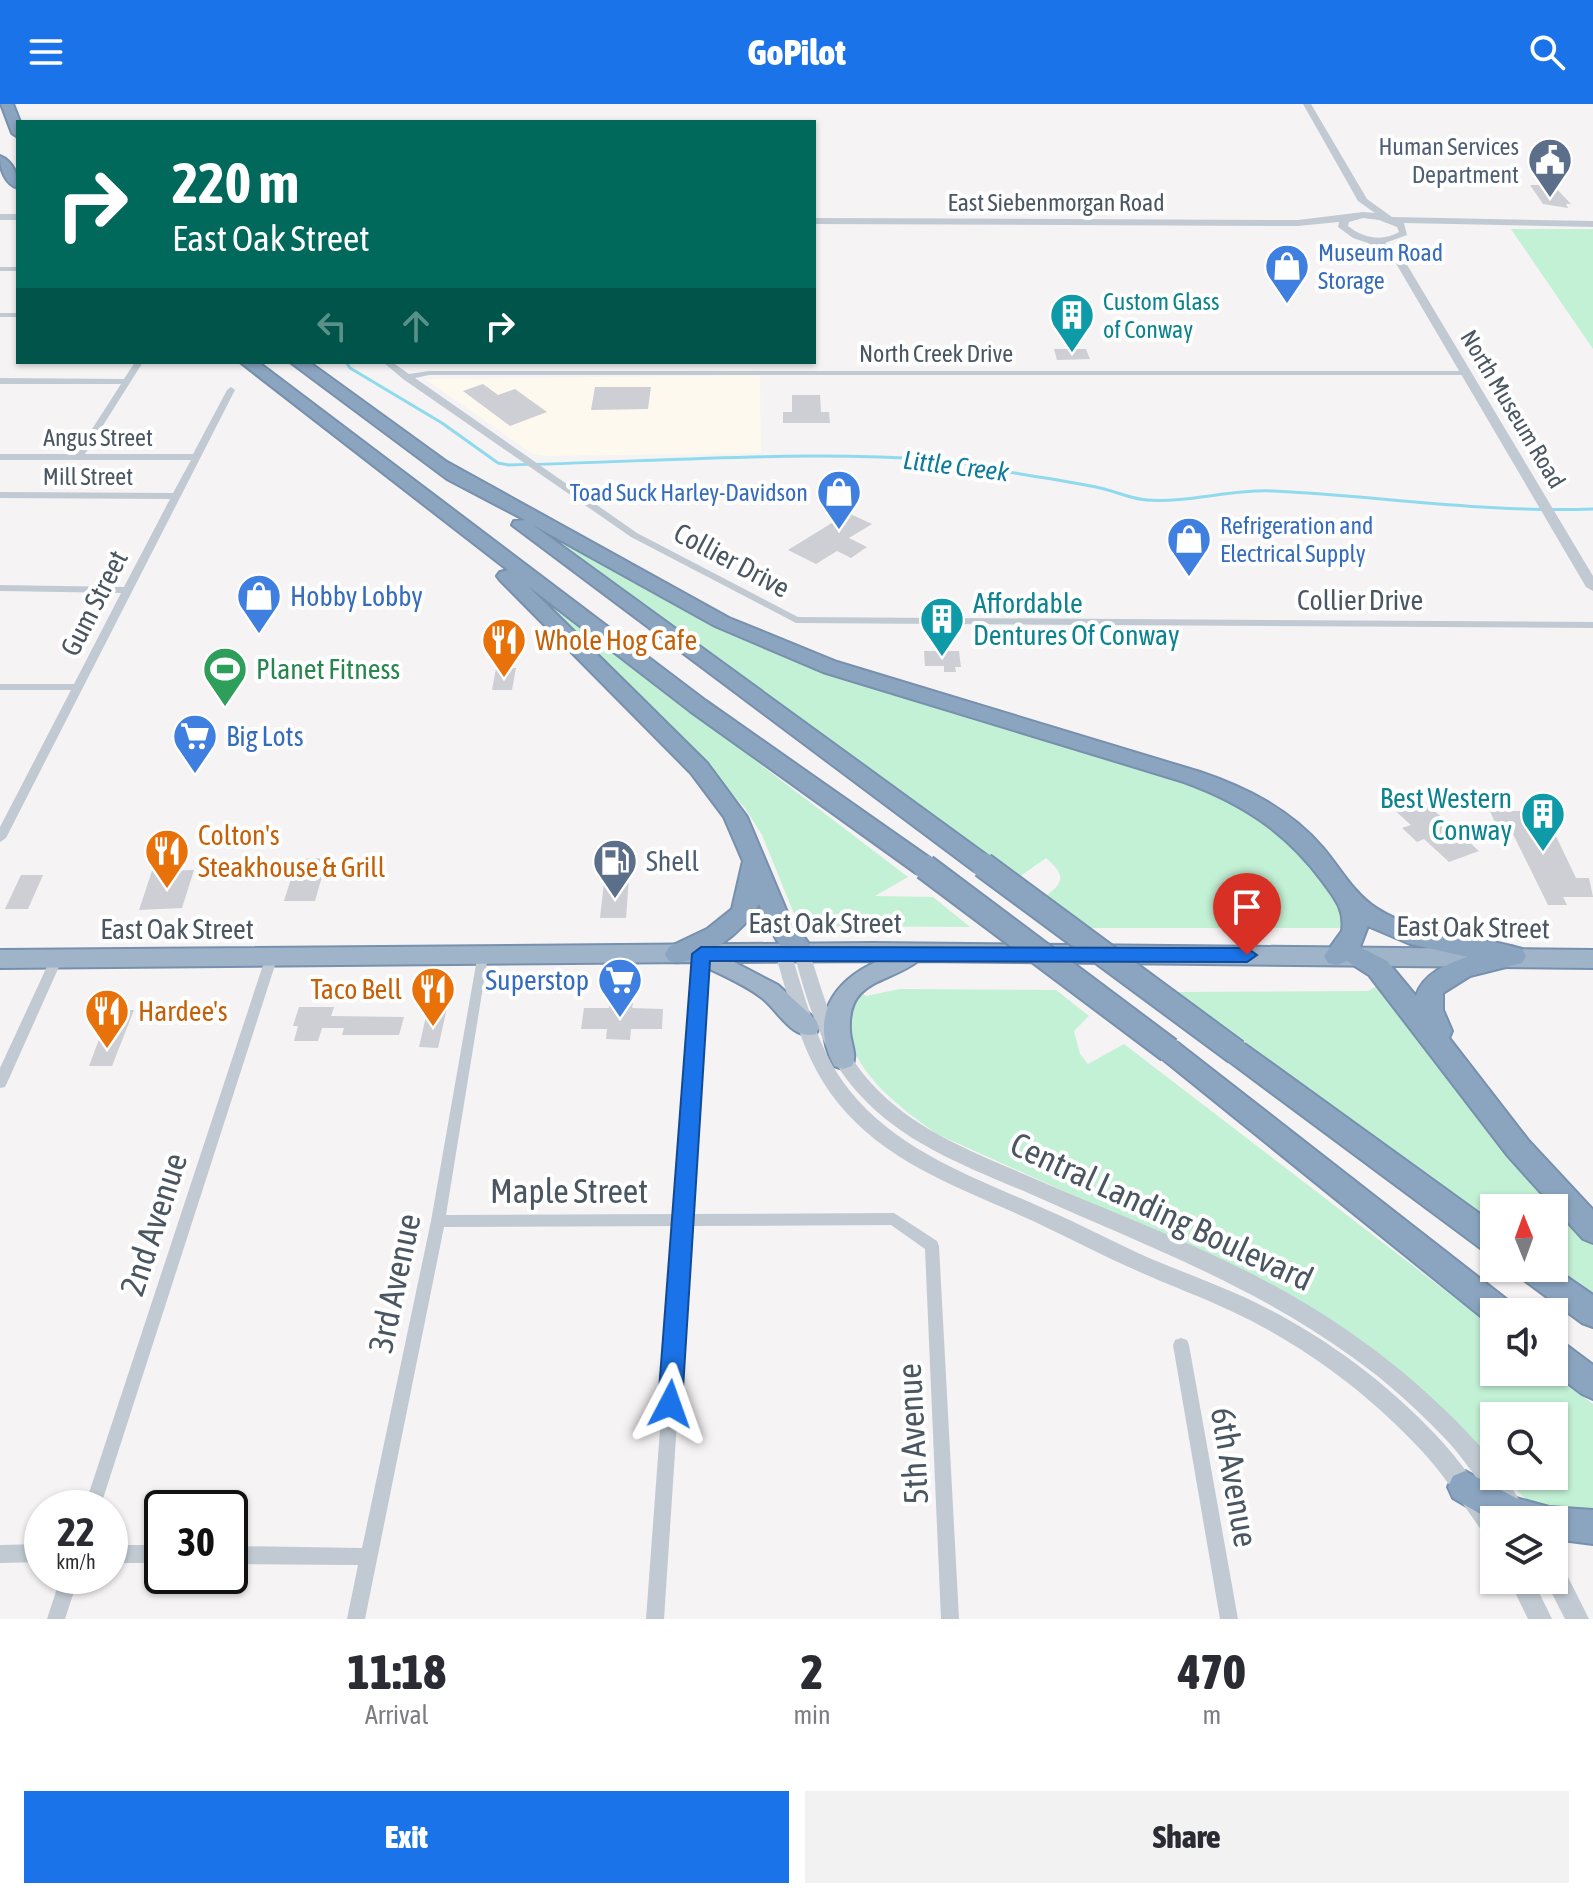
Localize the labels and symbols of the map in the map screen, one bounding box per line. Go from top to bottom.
place label: Human Services Department [1378,133,1519,188]
public building icon: Human Services Department [1526,136,1574,199]
street label: East Siebenmorgan Road [947,189,1165,216]
place label: Museum Road Storage [1318,239,1443,294]
shop icon: Museum Road Storage [1263,242,1311,305]
place label: Custom Glass of Conway [1103,288,1220,343]
building icon: Custom Glass of Conway [1048,291,1096,354]
street label: North Museum Road [1455,325,1571,493]
street label: North Creek Drive [859,340,1013,367]
street label: Angus Street [43,424,153,451]
water label: Little Creek [902,445,1011,487]
street label: Mill Street [43,463,133,490]
shop icon: Toad Suck Harley-Davidson [815,468,863,531]
place label: Toad Suck Harley-Davidson [570,479,808,506]
place label: Refrigeration and Electrical Supply [1220,512,1373,567]
shop icon: Refrigeration and Electrical Supply [1165,515,1213,578]
street label: Collier Drive [669,516,795,604]
street label: Gum Street [54,545,134,661]
shop icon: Hobby Lobby [235,572,283,635]
place label: Hobby Lobby [290,580,423,612]
street label: Collier Drive [1297,584,1423,616]
place label: Affordable Dentures Of Conway [973,587,1180,651]
building icon: Affordable Dentures Of Conway [918,595,966,658]
restaurant icon: Whole Hog Cafe [480,616,528,679]
place label: Whole Hog Cafe [535,624,697,656]
sports icon: Planet Fitness [201,645,249,708]
place label: Planet Fitness [256,653,400,685]
supermarket icon: Big Lots [171,712,219,775]
place label: Big Lots [226,720,304,752]
place label: Best Western Conway [1380,782,1512,846]
building icon: Best Western Conway [1519,790,1567,853]
place label: Colton's Steakhouse & Grill [198,819,386,883]
restaurant icon: Colton's Steakhouse & Grill [143,827,191,890]
fuel station icon: Shell [591,837,639,900]
place label: Shell [646,845,699,877]
pin [1213,873,1281,955]
street label: East Oak Street [748,907,902,939]
street label: East Oak Street [1396,910,1550,944]
street label: East Oak Street [100,913,254,945]
supermarket icon: Superstop [596,956,644,1019]
place label: Superstop [485,964,589,996]
restaurant icon: Taco Bell [409,965,457,1028]
place label: Taco Bell [310,973,403,1005]
restaurant icon: Hardee's [83,987,131,1050]
place label: Hardee's [138,995,228,1027]
street label: Central Landing Boulevard [1005,1124,1319,1298]
street label: 2nd Avenue [112,1148,194,1300]
street label: Maple Street [490,1171,648,1210]
north arrow [1480,1194,1568,1282]
street label: 3rd Avenue [360,1210,428,1356]
position arrow [628,1362,712,1446]
street label: 5th Avenue [889,1363,935,1505]
street label: 6th Avenue [1204,1404,1266,1550]
speed limit sign: 30 [144,1490,248,1594]

